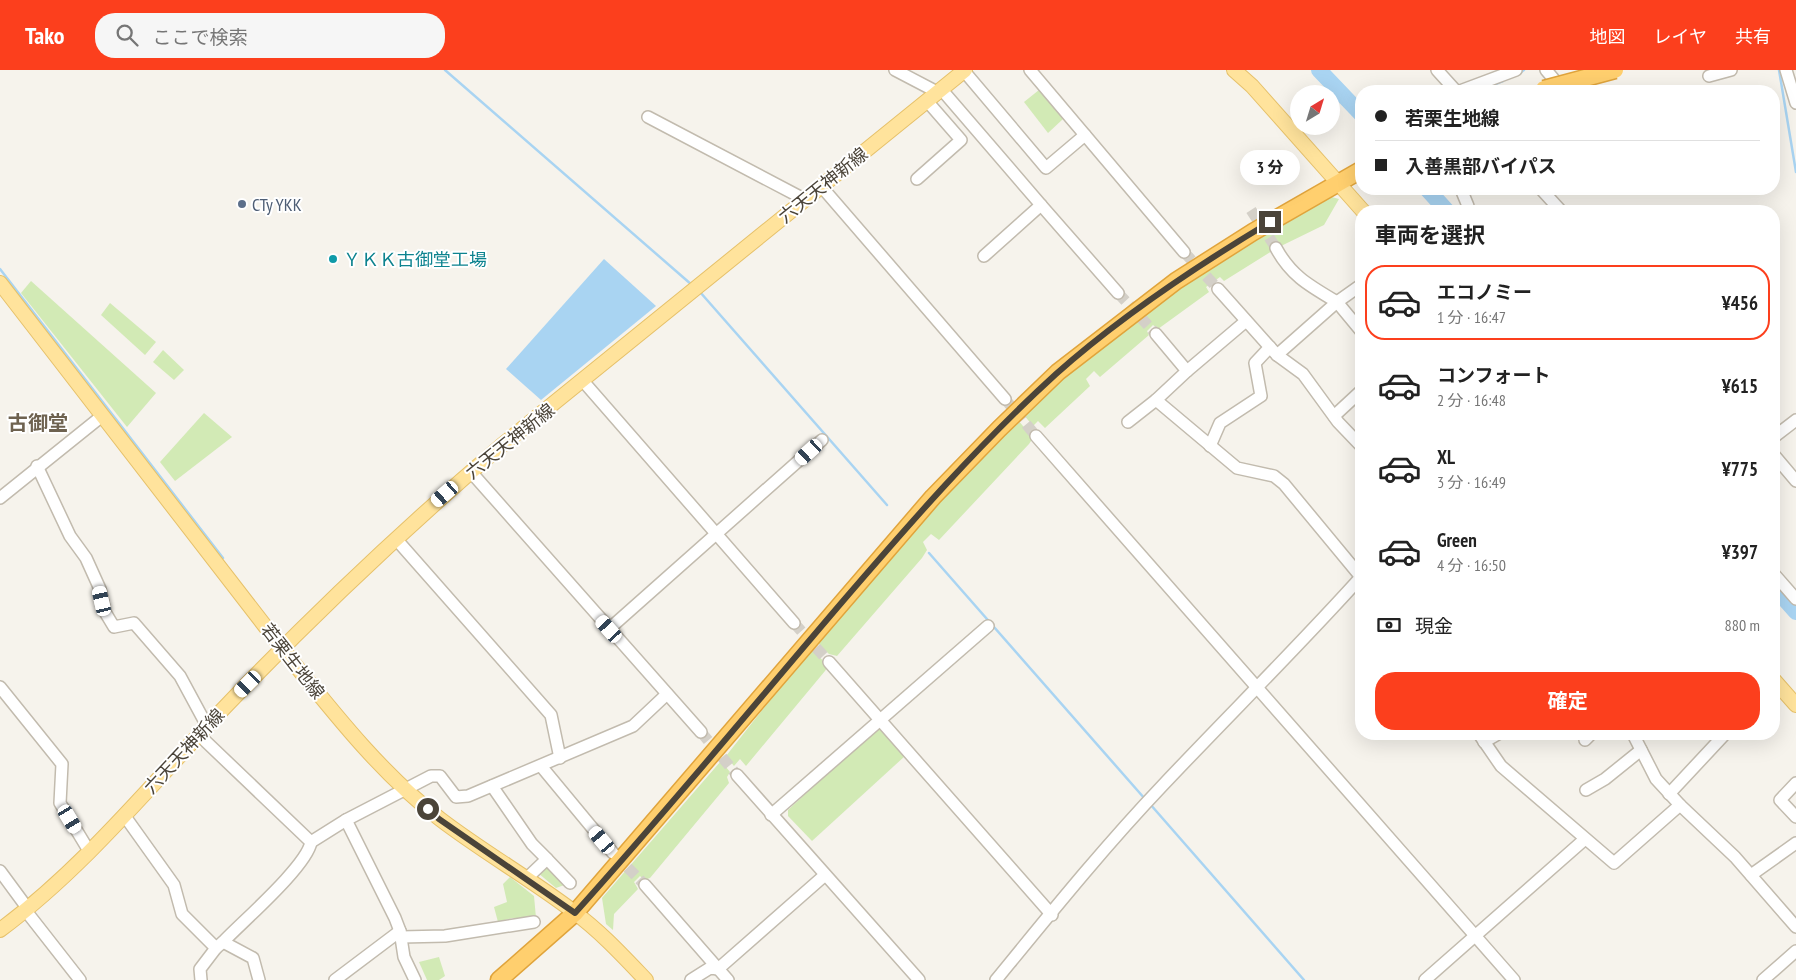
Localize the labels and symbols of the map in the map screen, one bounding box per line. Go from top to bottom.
north arrow [1290,85,1340,135]
street label: 六天天神新線 [774,142,872,228]
callout: 3 分 [1240,150,1300,184]
place label: CTy YKK [252,193,302,216]
marker: CTy YKK [236,198,248,210]
route end [1259,211,1281,233]
place label: ＹＫＫ古御堂工場 [343,248,487,271]
marker: ＹＫＫ古御堂工場 [327,253,339,265]
street label: 六天天神新線 [461,398,559,484]
district label: 古御堂 [8,410,68,436]
car [792,436,825,468]
car [428,478,461,510]
car [91,585,112,617]
car [593,613,624,645]
street label: 若栗生地線 [256,618,330,704]
car [232,668,263,700]
street label: 六天天神新線 [139,704,229,798]
route start [417,798,439,820]
car [55,802,84,836]
car [586,824,617,856]

